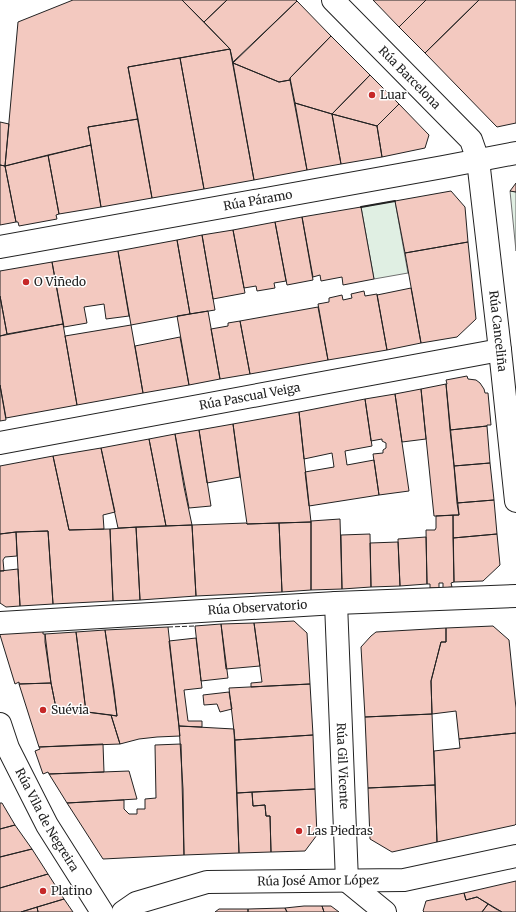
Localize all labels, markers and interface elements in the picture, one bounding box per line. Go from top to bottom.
street label: Rúa Barcelona [376,43,444,112]
place label: Luar [380,87,407,102]
marker: Luar [367,90,377,100]
street label: Rúa Páramo [222,186,293,214]
place label: O Viñedo [34,274,86,289]
marker: O Viñedo [21,277,31,287]
street label: Rúa Canceliña [486,290,510,373]
street label: Rúa Pascual Veiga [198,379,302,413]
street label: Rúa Observatorio [207,597,308,618]
place label: Suévia [51,702,90,717]
marker: Suévia [38,705,48,715]
street label: Rúa Gil Vicente [334,722,352,809]
street label: Rúa Vila de Negreira [12,765,83,874]
place label: Las Piedras [307,823,373,838]
marker: Las Piedras [294,826,304,836]
street label: Rúa José Amor López [257,872,380,888]
place label: Platino [51,883,92,898]
marker: Platino [38,886,48,896]

